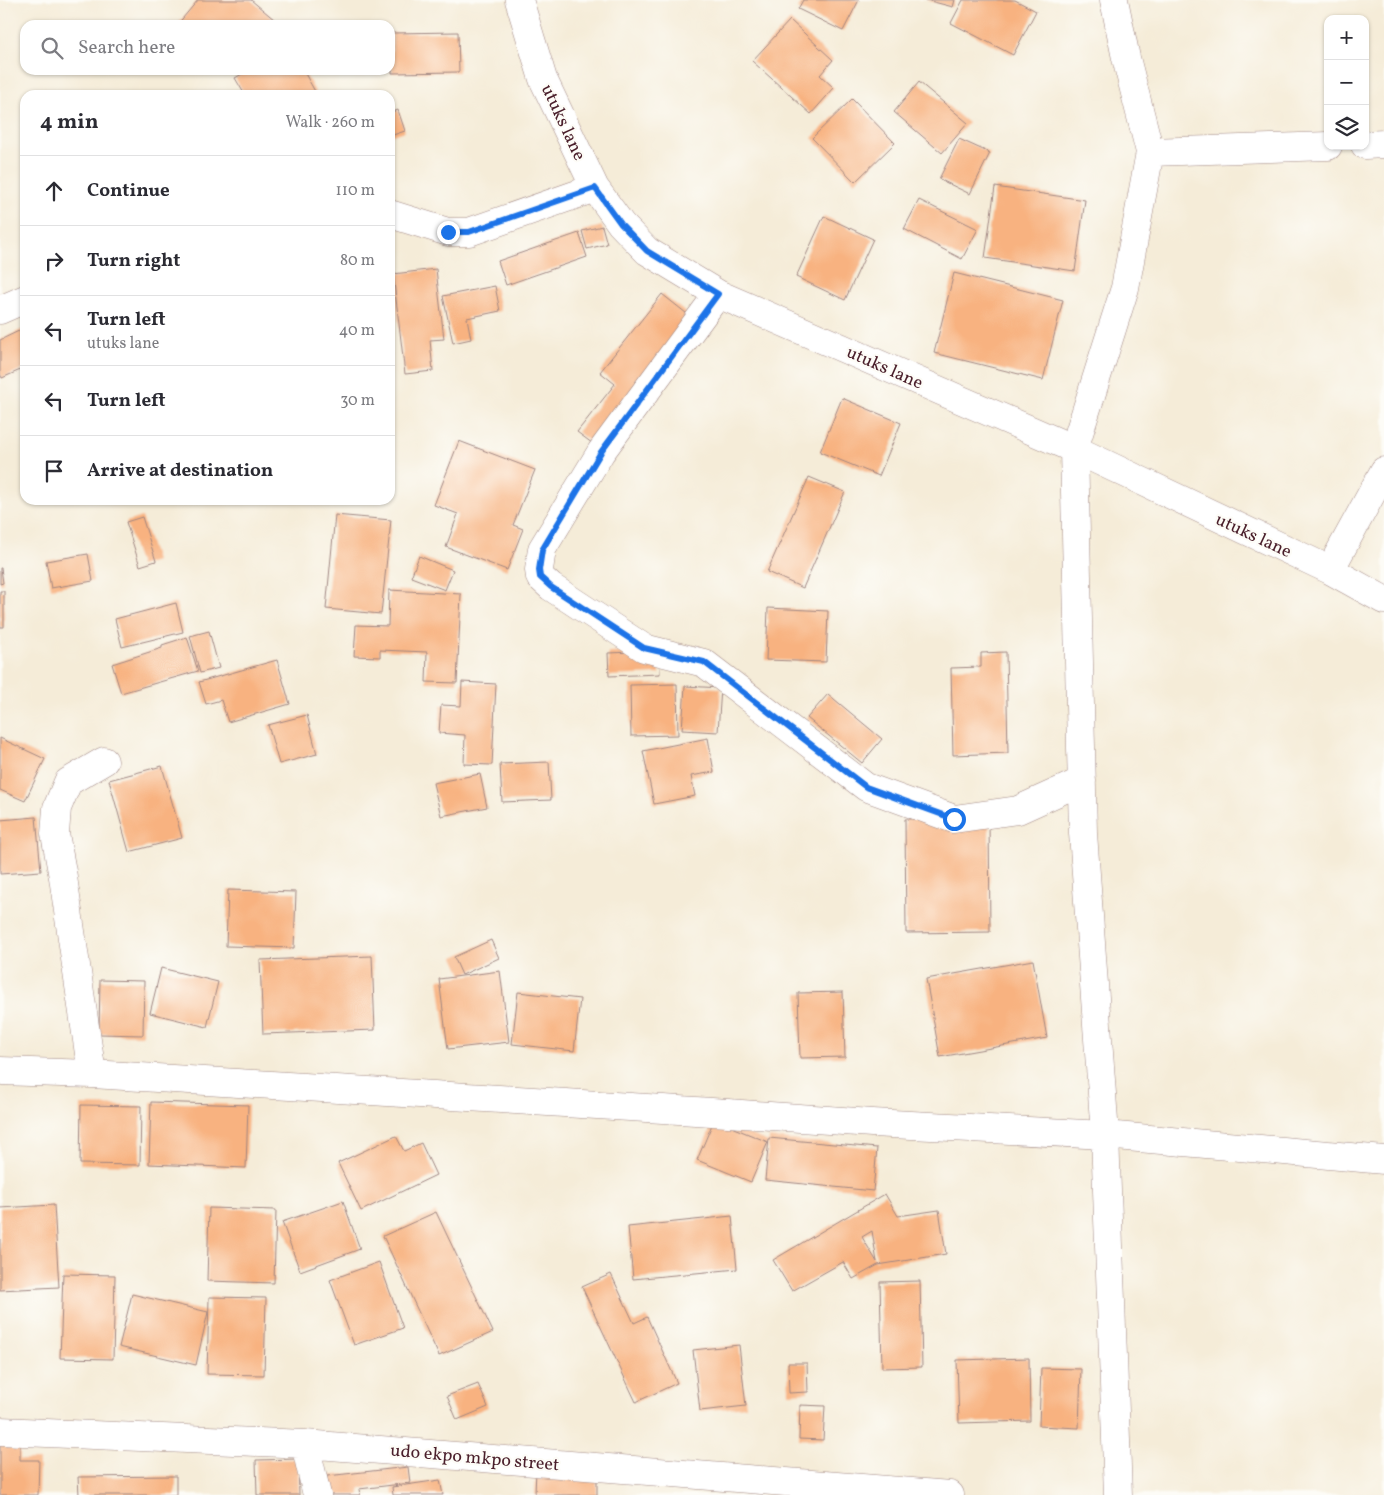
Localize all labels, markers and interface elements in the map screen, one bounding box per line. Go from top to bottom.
map controls [1324,15,1369,150]
button: + [1324,15,1369,60]
search box [20,20,395,75]
icon: search [38,34,66,62]
text: Search here [78,35,175,61]
button: − [1324,60,1369,105]
street label: utuks lane [534,80,591,165]
button: layers [1324,105,1369,150]
text: 4 min [40,108,99,137]
text: Walk · 260 m [285,112,375,134]
icon: ahead [40,177,68,205]
text: Continue [87,178,170,204]
text: 110 m [336,180,375,202]
route end [437,221,460,244]
icon: right [40,247,68,275]
text: Turn right [87,248,180,274]
text: 80 m [340,250,375,272]
text: Turn left [87,307,166,333]
icon: left [40,317,68,345]
text: 40 m [339,320,375,342]
text: utuks lane [87,333,159,355]
street label: utuks lane [842,340,927,396]
icon: left [40,387,68,415]
text: Turn left [87,388,166,414]
text: 30 m [340,390,375,412]
icon: arrive [40,457,68,485]
text: Arrive at destination [87,458,273,484]
street label: utuks lane [1211,508,1296,565]
route start [943,808,966,831]
street label: udo ekpo mkpo street [389,1439,560,1478]

